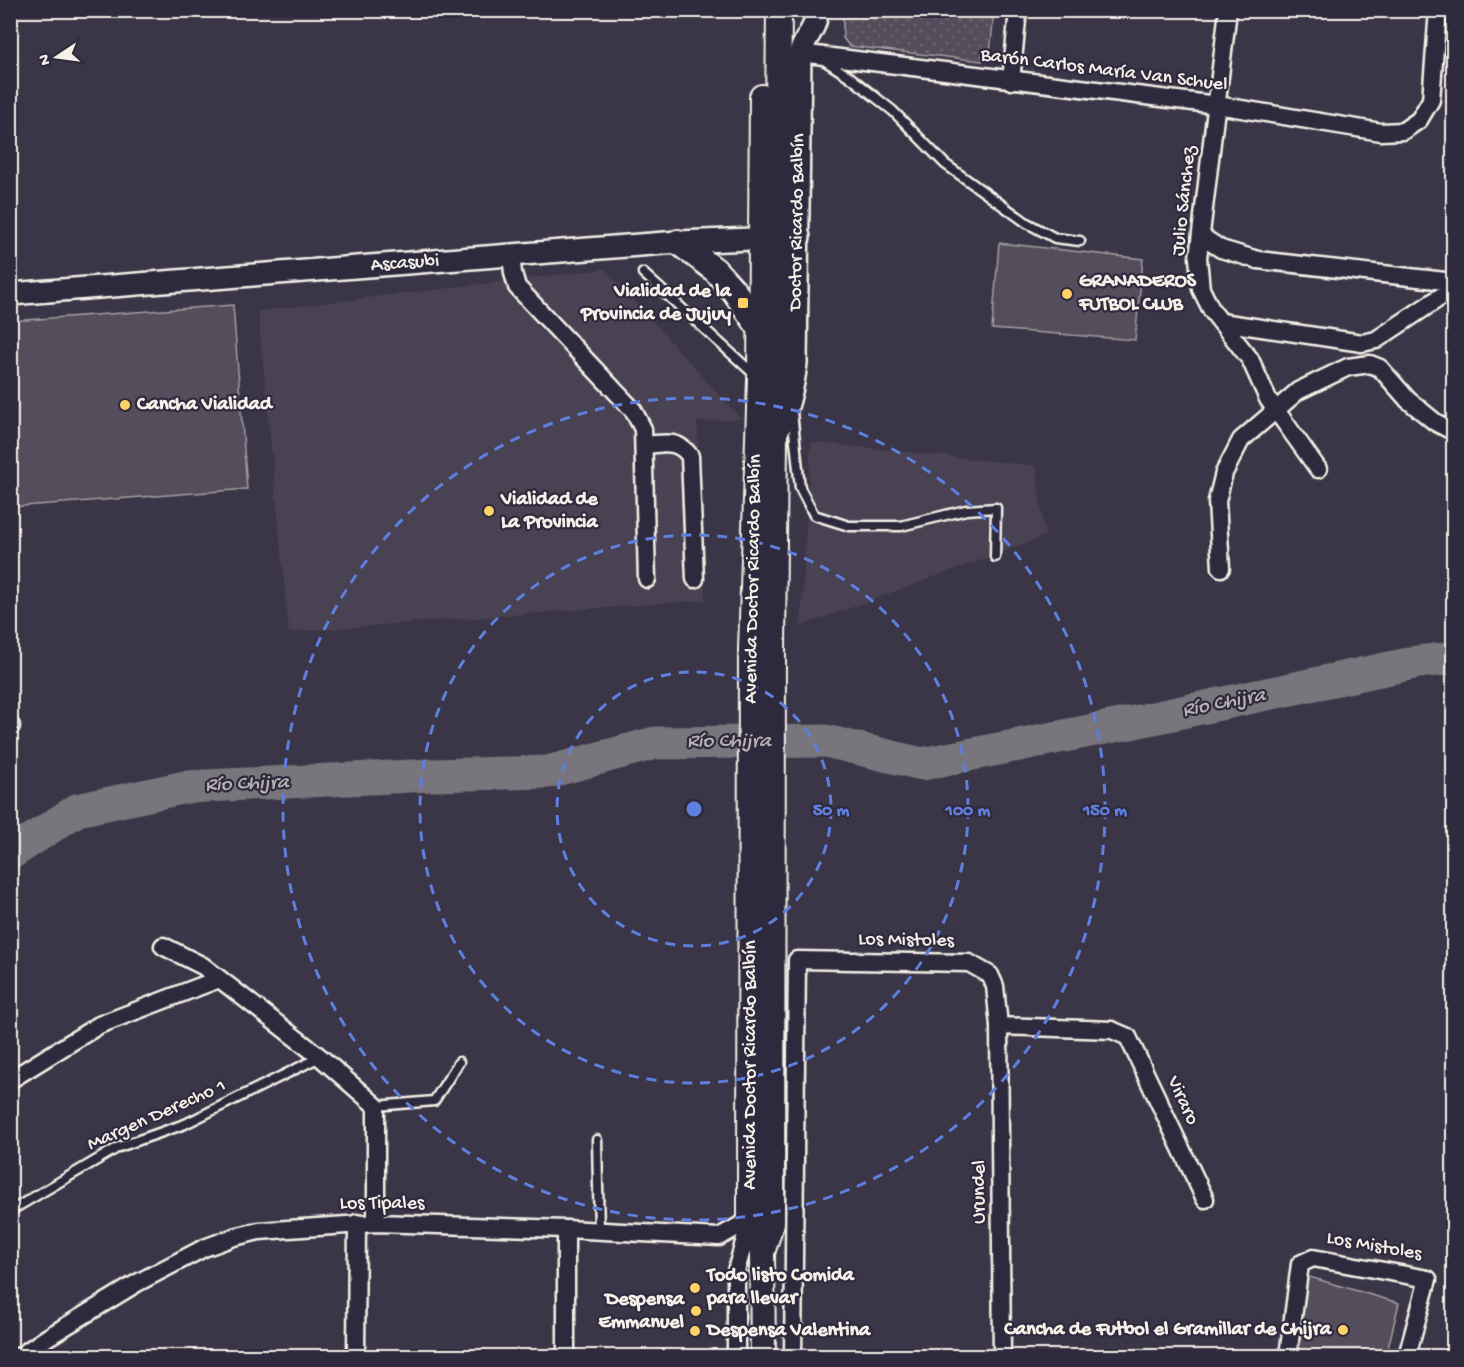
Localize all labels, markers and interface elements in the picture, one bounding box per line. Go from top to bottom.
north arrow [27,27,87,87]
street label: Barón Carlos María Van Schuel [978,44,1229,98]
text: N [35,52,56,67]
street label: Doctor Ricardo Balbín [785,133,811,313]
street label: Julio Sánchez [1168,144,1202,257]
street label: Ascasubi [370,250,440,278]
place label: GRANADEROS FUTBOL CLUB [1078,271,1197,317]
place label: Vialidad de la Provincia de Jujuy [580,281,732,327]
marker: GRANADEROS FUTBOL CLUB [1060,287,1074,301]
marker: Vialidad de la Provincia de Jujuy [736,296,750,310]
place label: Cancha Vialidad [136,394,274,417]
marker: Cancha Vialidad [118,398,132,412]
street label: Avenida Doctor Ricardo Balbín [740,453,768,704]
place label: Vialidad de La Provincia [500,489,598,535]
marker: Vialidad de La Provincia [482,504,496,518]
water label: Río Chijra [1180,683,1269,724]
water label: Río Chijra [687,730,772,755]
water label: Río Chijra [205,771,291,799]
centre of rings [684,799,704,819]
text: 50 m [813,801,850,822]
text: 100 m [945,801,991,822]
text: 150 m [1082,801,1127,822]
street label: Los Mistoles [858,929,955,953]
street label: Avenida Doctor Ricardo Balbín [740,940,763,1190]
street label: Viraro [1160,1072,1203,1129]
street label: Margen Derecho 1 [84,1075,230,1157]
street label: Urundel [969,1160,992,1224]
street label: Los Tipales [340,1193,425,1216]
street label: Los Mistoles [1325,1227,1424,1267]
place label: Todo listo Comida para llevar [705,1265,855,1311]
marker: Todo listo Comida para llevar [688,1281,702,1295]
place label: Despensa Emmanuel [598,1289,685,1335]
marker: Despensa Emmanuel [689,1304,703,1318]
place label: Cancha de Futbol el Gramillar de Chijra [1003,1319,1332,1342]
place label: Despensa Valentina [705,1320,871,1343]
marker: Cancha de Futbol el Gramillar de Chijra [1336,1323,1350,1337]
marker: Despensa Valentina [688,1324,702,1338]

